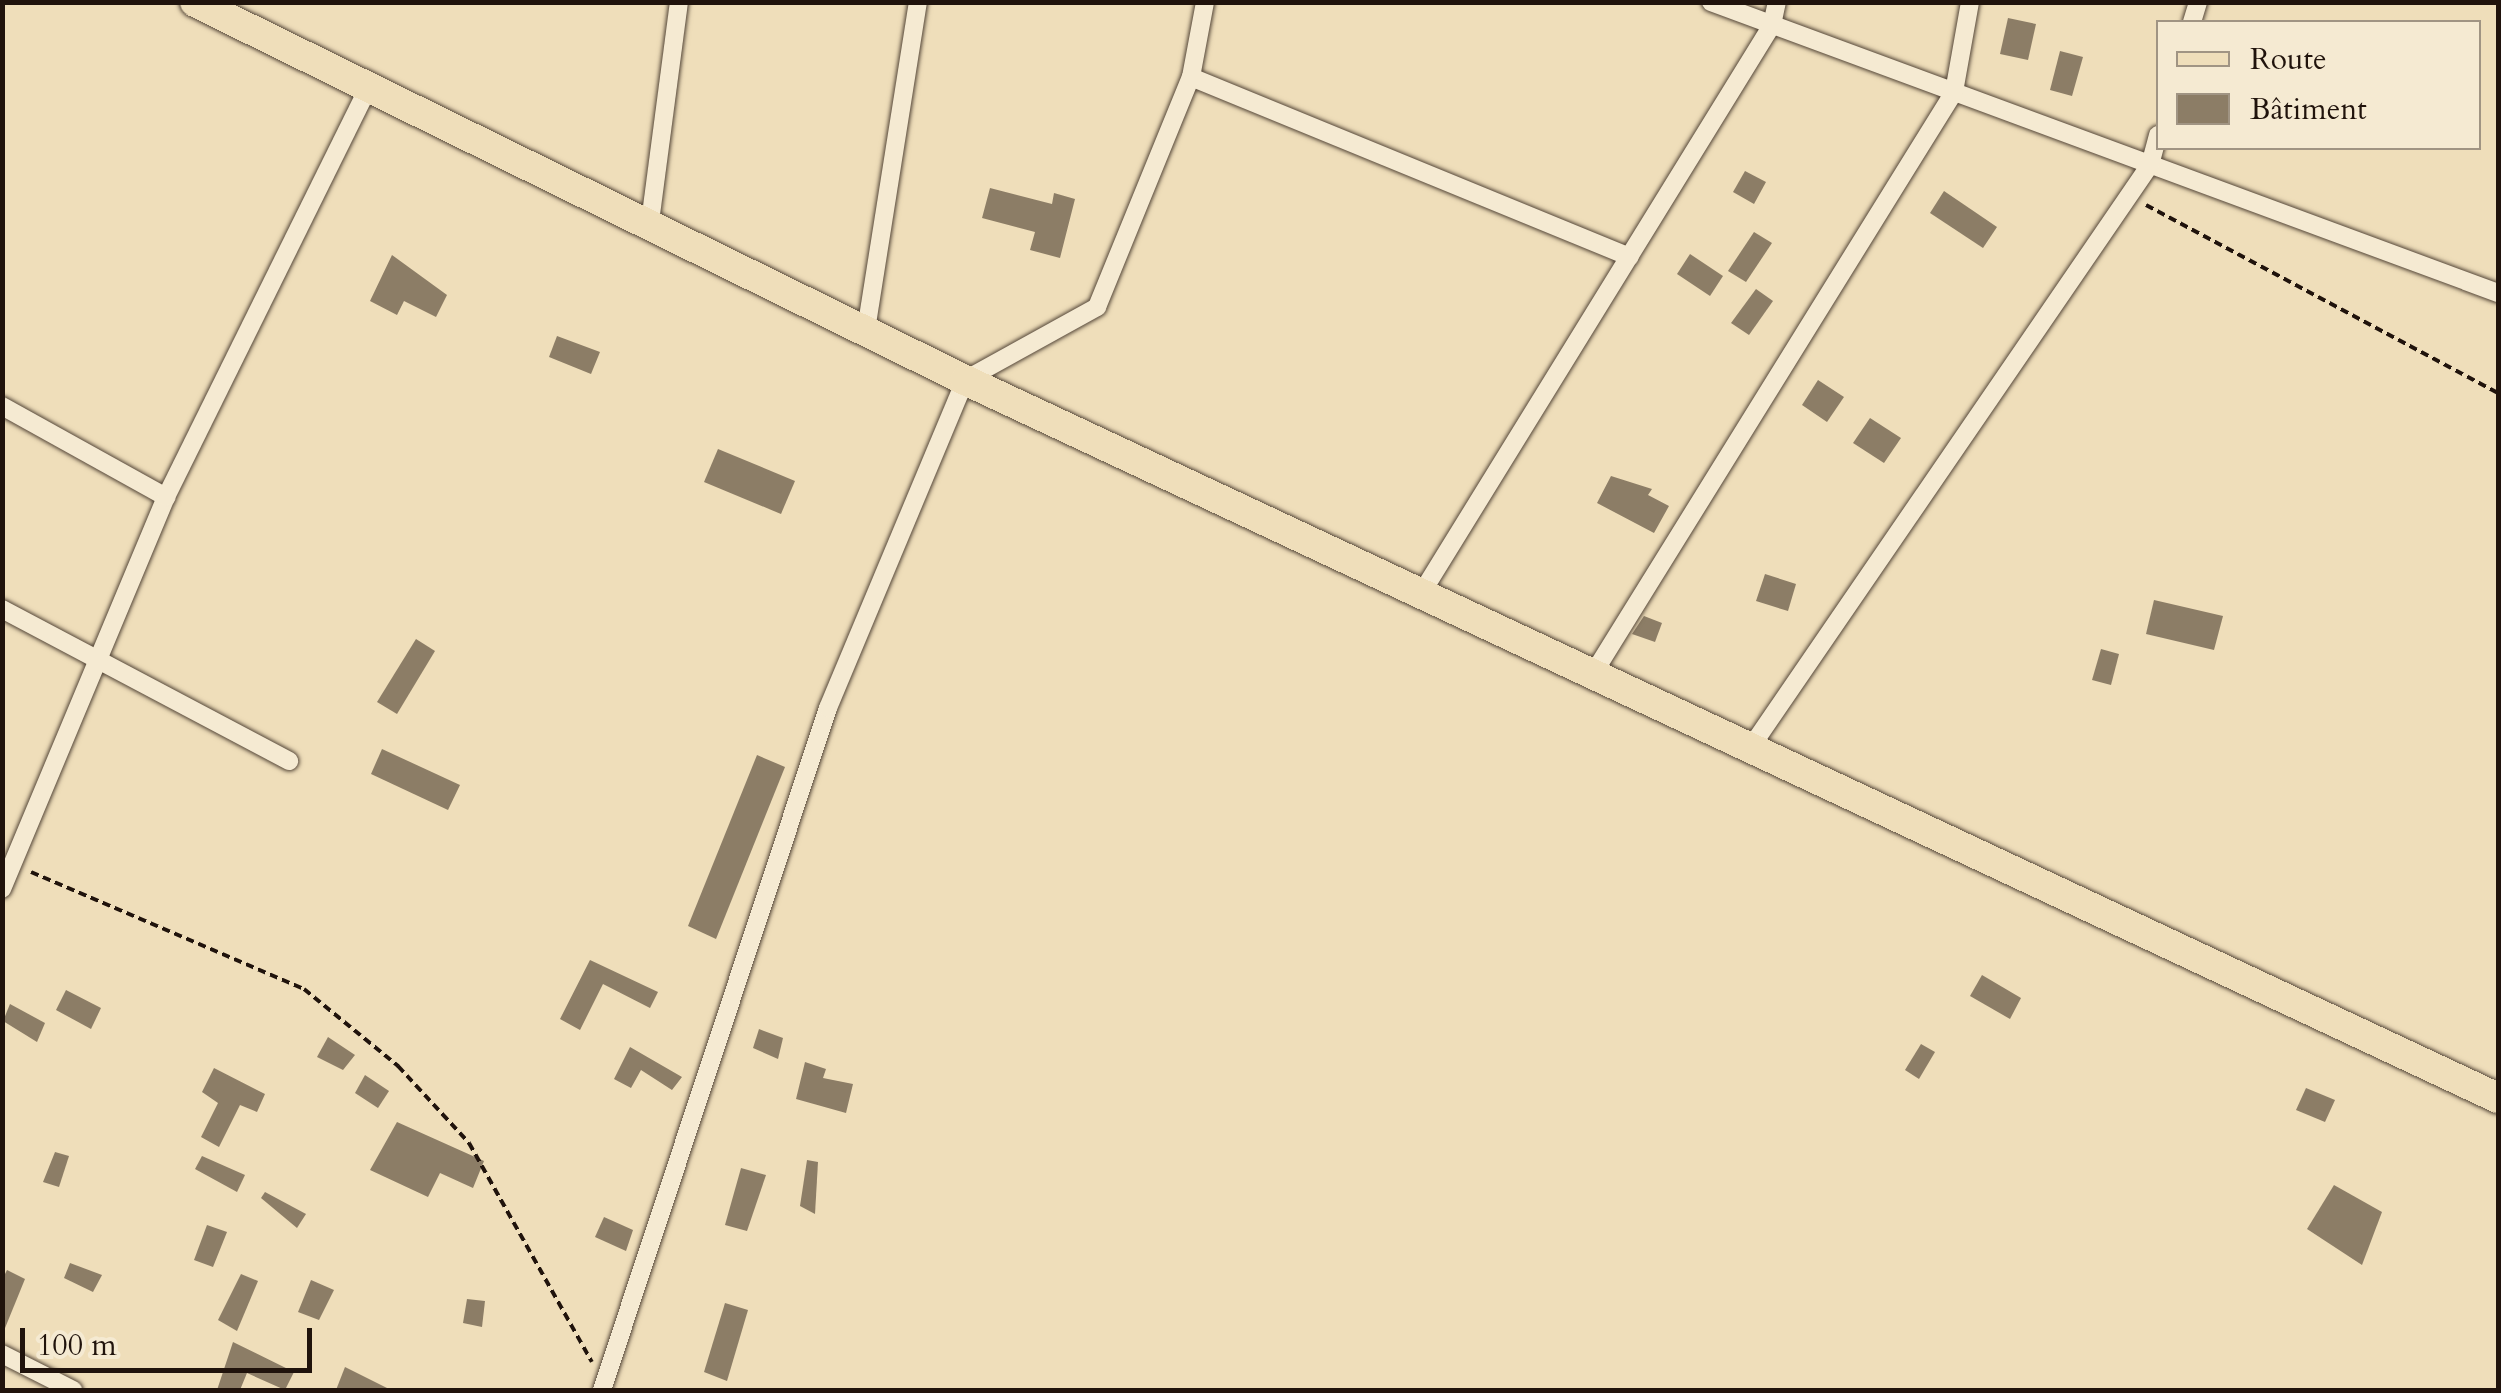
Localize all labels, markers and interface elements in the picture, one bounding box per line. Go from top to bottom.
legend [2156,20,2481,150]
text: Route [2250,39,2327,80]
text: Bâtiment [2250,89,2367,130]
scale bar [25,1308,318,1370]
text: 100 m [37,1325,117,1366]

